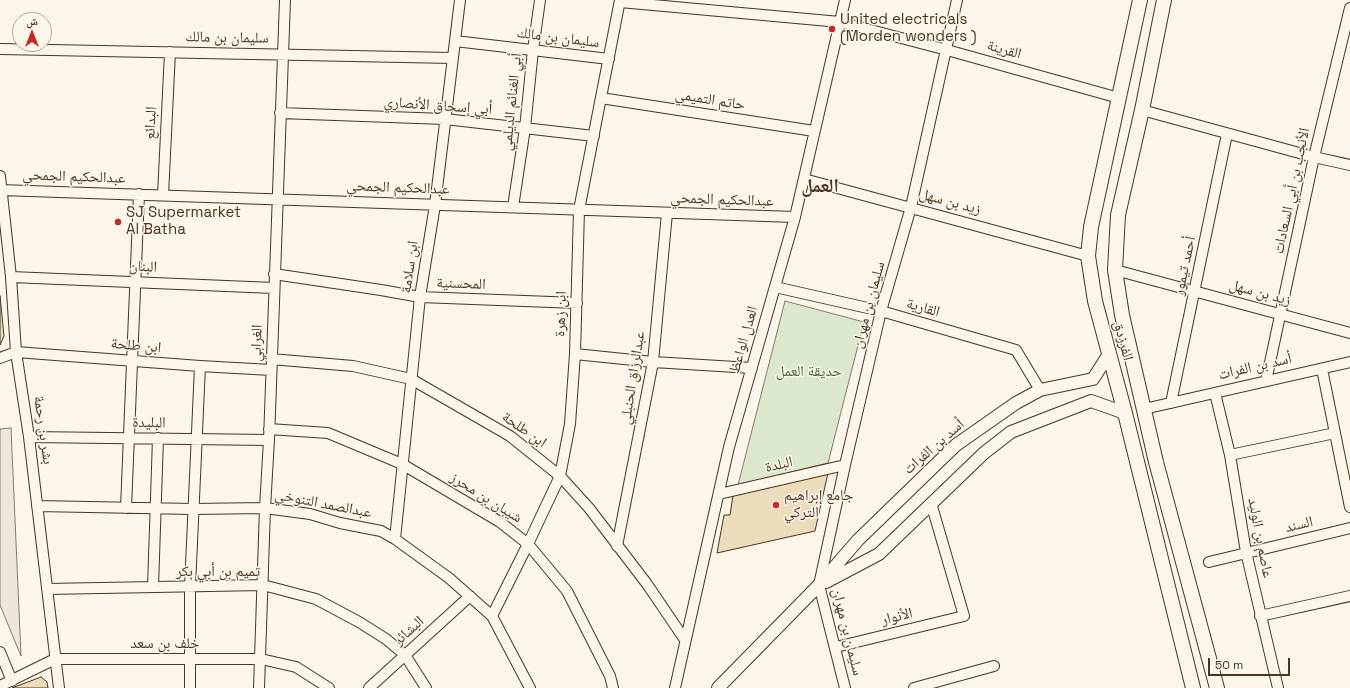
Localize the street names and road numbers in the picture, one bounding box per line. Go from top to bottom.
street label: سليمان بن مالك [516,24,600,52]
street label: سليمان بن مالك [185,28,269,48]
street label: القرينة [985,37,1023,63]
street label: أبي الغنائم الديلمي [498,52,526,152]
street label: حاتم التميمي [674,86,746,114]
street label: أبي إسحاق الأنصاري [383,93,493,119]
street label: البدائع [141,106,161,140]
street label: الأنجب بن أبي السعادات [1270,126,1314,256]
street label: عبدالحكيم الجمحي [22,166,126,188]
street label: عبدالحكيم الجمحي [346,177,450,199]
street label: زيد بن سهل [917,185,983,219]
street label: عبدالحكيم الجمحي [670,189,774,211]
street label: أحمد تيمور [1170,235,1200,297]
street label: ابن سلامة [397,240,423,294]
street label: البنان [129,257,157,277]
street label: سليمان بن مهران [849,260,889,350]
street label: المحسنية [436,274,486,294]
street label: زيد بن سهل [1227,276,1293,310]
street label: ابن زهرة [551,291,571,337]
street label: القارية [904,295,942,321]
street label: العدل الواعظ [726,304,762,376]
street label: الفرزدق [1109,319,1137,363]
street label: الغرابي [247,324,267,362]
street label: عبدالرزاق الحنبلي [617,330,649,426]
street label: ابن طلحة [110,335,162,357]
street label: أسد بن الفرات [1216,350,1294,384]
street label: بشر بن رحمة [29,395,57,465]
street label: ابن طلحة [498,408,550,452]
street label: البليدة [132,414,166,432]
street label: أسد بن الفرات [900,416,968,478]
street label: البلدة [763,453,795,477]
street label: شيبان بن محرز [447,469,525,527]
street label: عبدالصمد التنوخي [273,486,373,522]
street label: عاصم بن الوليد [1243,496,1277,580]
street label: السند [1283,513,1315,537]
street label: تميم بن أبي بكر [176,563,260,581]
street label: سليمان بن مهران [827,586,867,678]
street label: الأنوار [879,604,915,630]
street label: البشائر [390,613,428,649]
street label: خلف بن سعد [130,635,200,653]

